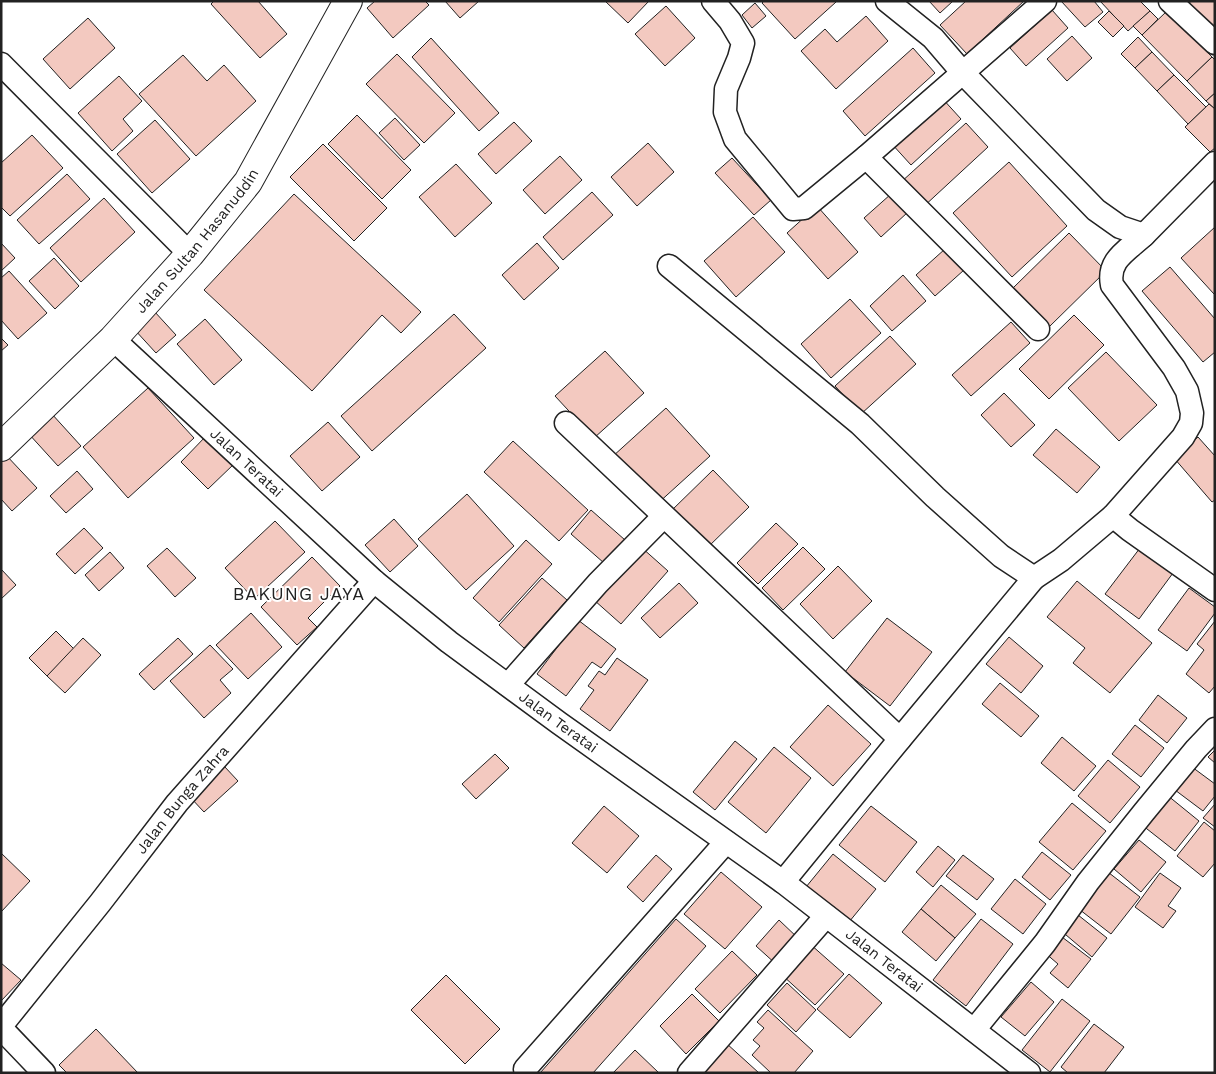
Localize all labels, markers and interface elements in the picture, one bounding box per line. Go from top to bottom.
street label: Jalan Sultan Hasanuddin [132,166,263,317]
street label: Jalan Teratai [206,425,287,501]
district label: BAKUNG JAYA [233,583,365,604]
street label: Jalan Teratai [515,688,601,757]
street label: Jalan Bunga Zahra [132,742,233,858]
street label: Jalan Teratai [842,925,926,996]

